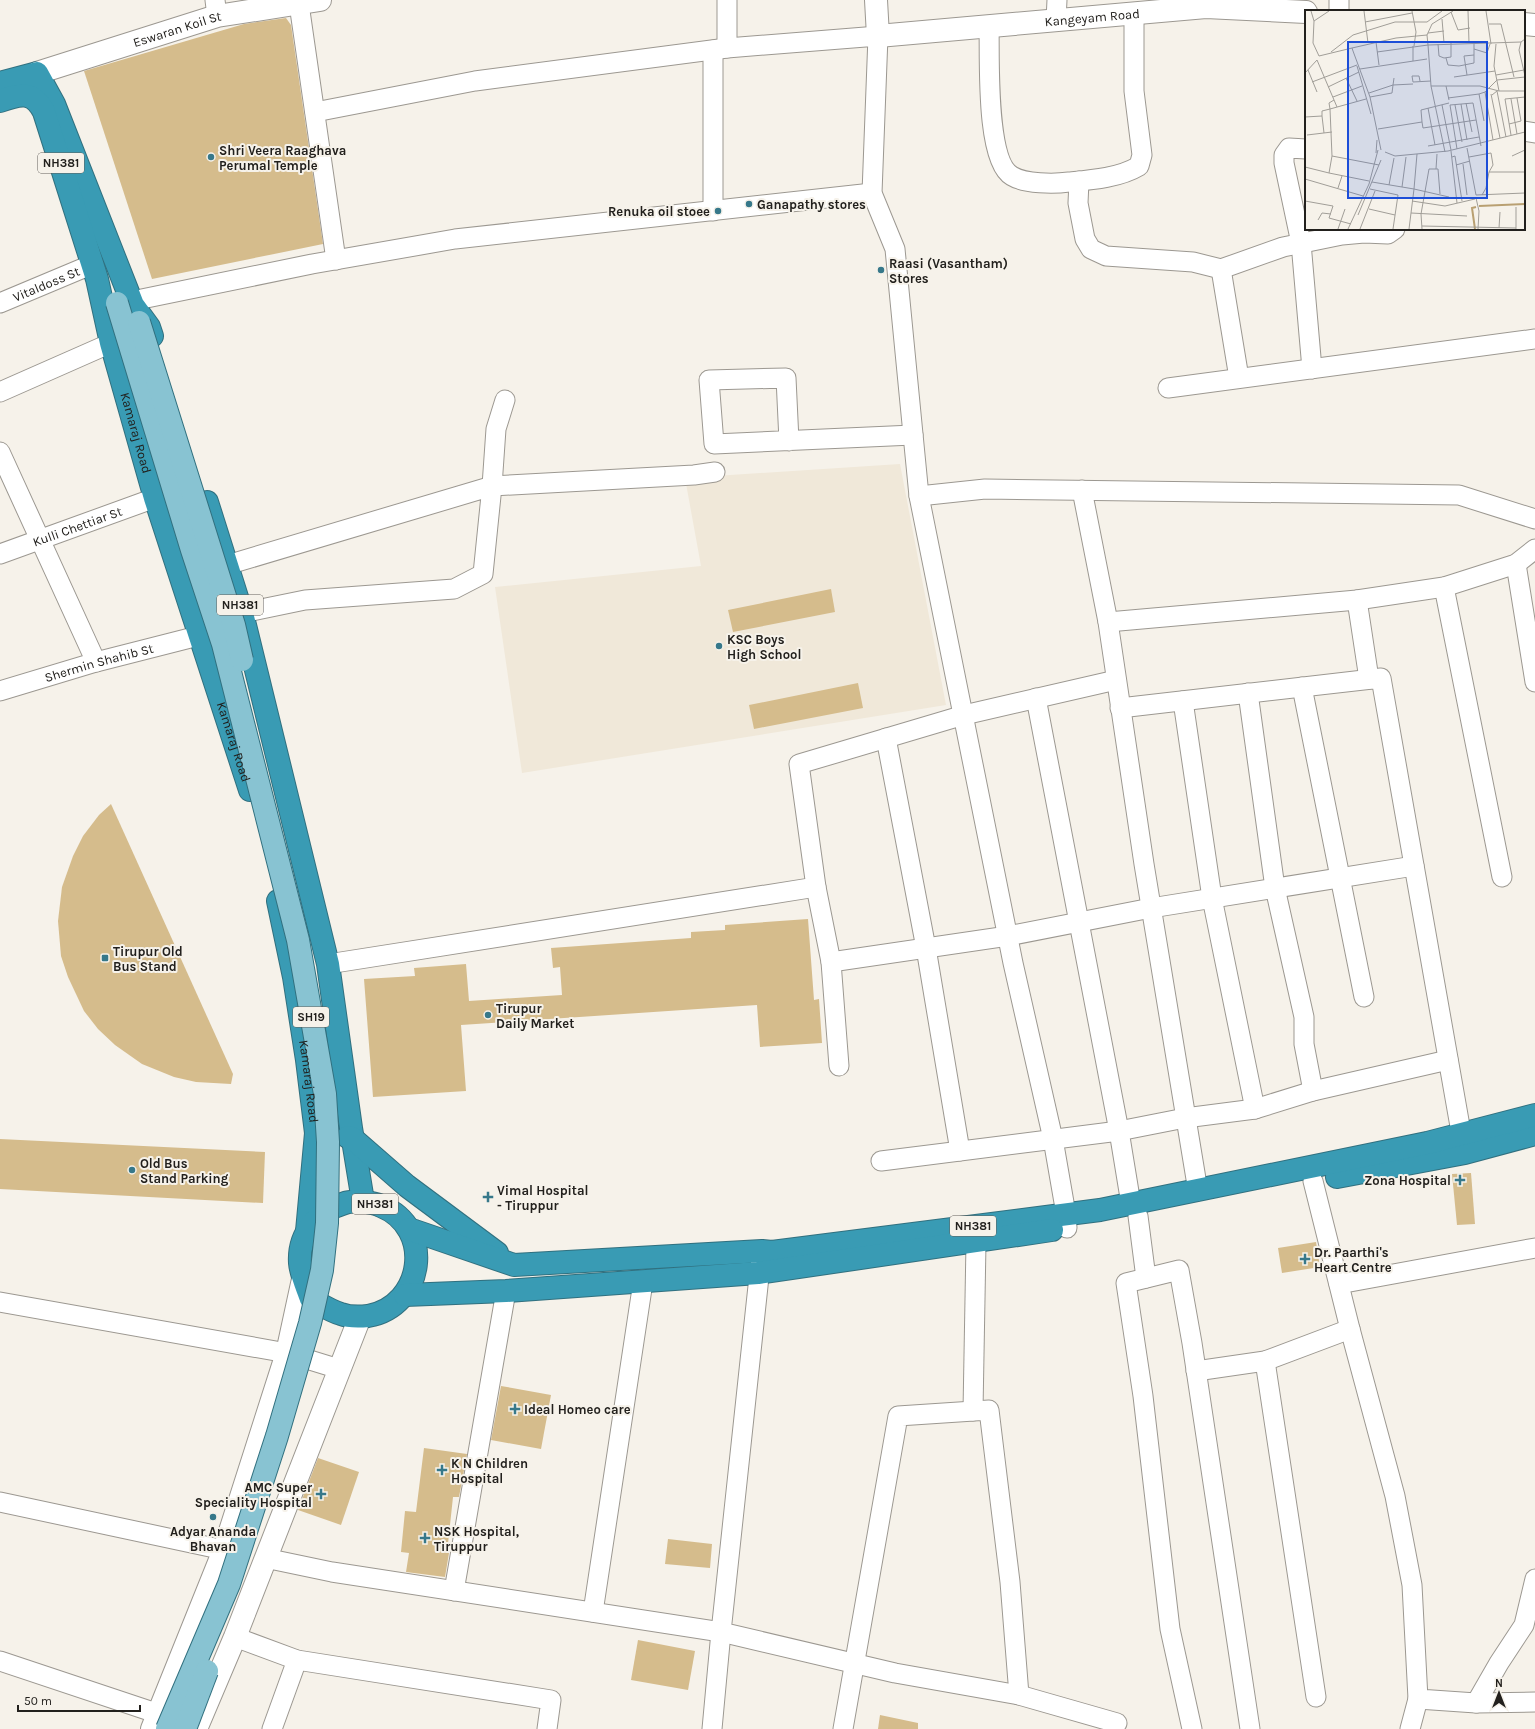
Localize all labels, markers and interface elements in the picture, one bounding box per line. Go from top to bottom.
street label: Kangeyam Road [1044,6,1140,29]
street label: Eswaran Koil St [131,8,222,50]
inset map [1305,10,1525,230]
place label: Shri Veera Raaghava Perumal Temple [219,143,346,173]
marker: Shri Veera Raaghava Perumal Temple [206,152,216,162]
road number: NH381 [38,153,84,173]
place label: Ganapathy stores [757,197,866,212]
marker: Ganapathy stores [744,199,754,209]
place label: Renuka oil stoee [608,204,710,219]
marker: Renuka oil stoee [713,206,723,216]
place label: Raasi (Vasantham) Stores [889,256,1008,286]
street label: Vitaldoss St [11,263,82,305]
marker: Raasi (Vasantham) Stores [876,265,886,275]
street label: Kamaraj Road [117,391,155,475]
street label: Kulli Chettiar St [31,504,124,550]
road number: NH381 [217,595,263,615]
place label: KSC Boys High School [727,632,801,662]
street label: Shermin Shahib St [43,641,155,685]
marker: KSC Boys High School [714,641,724,651]
street label: Kamaraj Road [214,700,254,784]
place label: Tirupur Old Bus Stand [113,944,183,974]
marker: Tirupur Old Bus Stand [100,953,110,963]
place label: Tirupur Daily Market [496,1001,574,1031]
road number: SH19 [293,1007,329,1027]
marker: Tirupur Daily Market [483,1010,493,1020]
street label: Kamaraj Road [296,1039,322,1124]
place label: Old Bus Stand Parking [140,1156,229,1186]
marker: Old Bus Stand Parking [127,1165,137,1175]
place label: Zona Hospital [1364,1173,1451,1188]
marker: Zona Hospital [1454,1174,1466,1186]
place label: Vimal Hospital - Tiruppur [497,1183,589,1213]
marker: Vimal Hospital - Tiruppur [482,1191,494,1203]
road number: NH381 [352,1194,398,1214]
road number: NH381 [950,1216,996,1236]
place label: Dr. Paarthi's Heart Centre [1314,1245,1392,1275]
marker: Dr. Paarthi's Heart Centre [1299,1253,1311,1265]
place label: Ideal Homeo care [524,1402,631,1417]
marker: Ideal Homeo care [509,1403,521,1415]
place label: K N Children Hospital [451,1456,528,1486]
marker: K N Children Hospital [436,1464,448,1476]
place label: AMC Super Speciality Hospital [195,1480,313,1510]
marker: AMC Super Speciality Hospital [315,1488,327,1500]
marker: Adyar Ananda Bhavan [208,1512,218,1522]
place label: Adyar Ananda Bhavan [170,1524,256,1554]
place label: NSK Hospital, Tiruppur [434,1524,519,1554]
marker: NSK Hospital, Tiruppur [419,1532,431,1544]
north arrow [1479,1673,1519,1713]
text: N [1495,1677,1503,1690]
scale bar [18,1687,140,1713]
text: 50 m [24,1694,52,1708]

